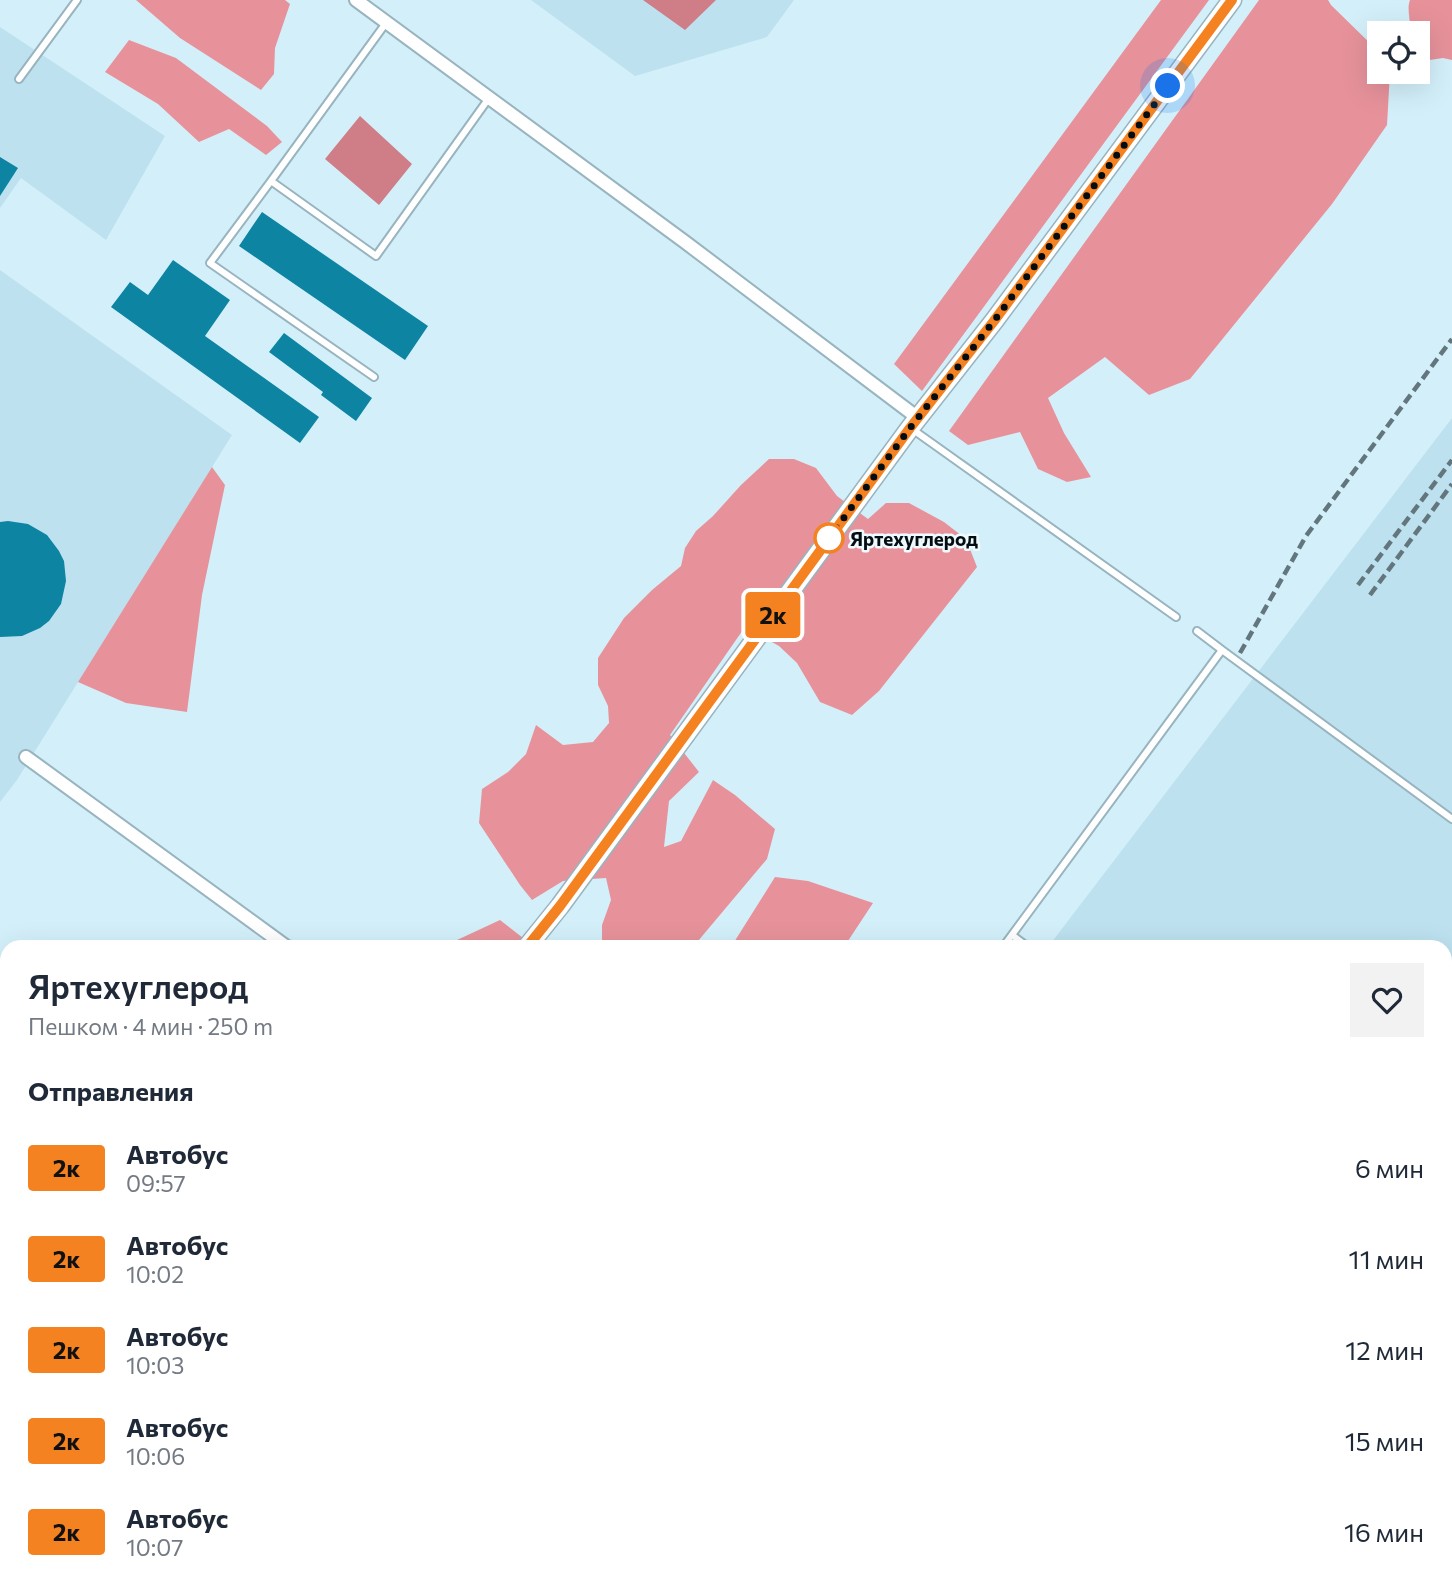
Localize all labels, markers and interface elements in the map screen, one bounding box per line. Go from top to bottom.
map controls [1367,21,1430,84]
button: locate [1367,21,1430,84]
your location [1150,68,1185,103]
marker: Яртехуглерод [814,523,844,553]
place label: Яртехуглерод [850,527,978,550]
line badge: 2к [742,592,804,638]
text: 2к [759,600,787,629]
button: heart [1350,963,1424,1037]
text: Яртехуглерод [28,965,248,1006]
text: Пешком · 4 мин · 250 m [28,1012,273,1040]
text: Отправления [28,1075,194,1106]
text: Автобус [126,1138,228,1169]
text: 6 мин [1355,1152,1424,1183]
text: 2к [53,1153,80,1182]
text: 09:57 [126,1169,186,1197]
text: Автобус [126,1229,228,1260]
text: 11 мин [1349,1243,1424,1274]
text: 2к [53,1244,80,1273]
text: 10:02 [126,1260,184,1288]
text: Автобус [126,1320,228,1351]
text: 12 мин [1345,1334,1424,1365]
text: 2к [53,1335,80,1364]
text: 10:03 [126,1351,184,1379]
text: Автобус [126,1411,228,1442]
text: 15 мин [1345,1425,1424,1456]
text: 2к [53,1426,80,1455]
text: 10:06 [126,1442,185,1470]
text: Автобус [126,1502,228,1533]
text: 16 мин [1344,1516,1424,1547]
text: 2к [53,1517,80,1546]
text: 10:07 [126,1533,183,1561]

